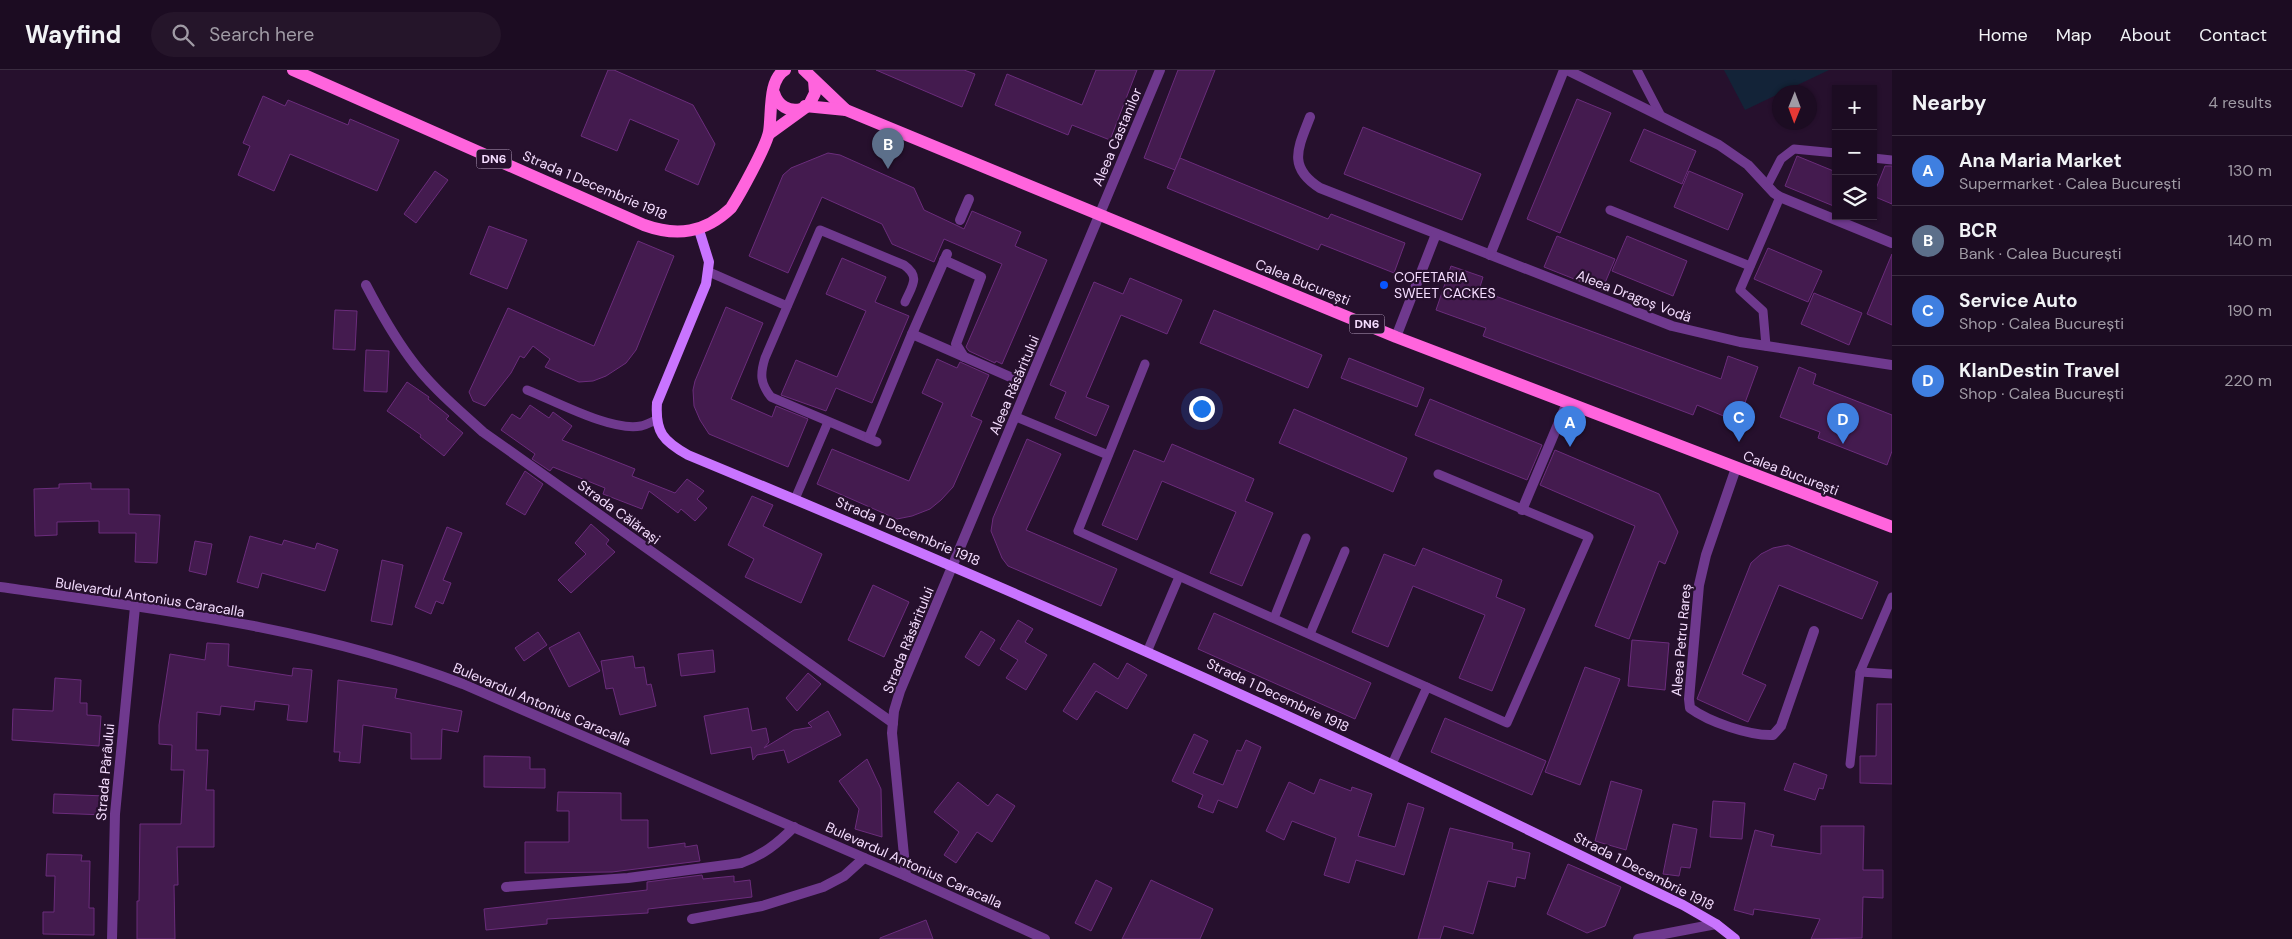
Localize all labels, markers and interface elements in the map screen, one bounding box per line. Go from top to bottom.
search box [151,12,501,57]
text: Wayfind [25,19,121,50]
icon: search [169,21,197,49]
text: Search here [209,22,314,47]
text: Home [1978,23,2028,47]
text: Map [2056,23,2092,47]
text: About [2120,23,2171,47]
text: Contact [2199,23,2267,47]
street label: Aleea Castanilor [1088,85,1146,189]
north arrow [1772,85,1817,130]
map controls [1832,85,1877,220]
button: + [1832,85,1877,130]
text: Nearby [1912,89,1986,117]
text: 4 results [2208,92,2272,113]
pin: B [872,128,904,169]
button: − [1832,130,1877,175]
street label: Strada 1 Decembrie 1918 [520,146,670,224]
text: Ana Maria Market [1959,148,2122,173]
road number: DN6 [476,150,512,168]
text: A [1922,160,1934,181]
text: 130 m [2228,160,2272,181]
text: Supermarket · Calea București [1959,173,2181,194]
button: layers [1832,175,1877,220]
text: BCR [1959,218,1997,243]
text: B [1923,230,1933,251]
text: 140 m [2228,230,2272,251]
text: Bank · Calea București [1959,243,2122,264]
street label: Calea București [1253,255,1353,309]
street label: Aleea Dragoș Vodă [1574,266,1694,326]
place label: COFETARIA SWEET CACKES [1394,268,1496,302]
marker: COFETARIA SWEET CACKES [1378,279,1390,291]
text: Service Auto [1959,288,2078,313]
text: C [1922,300,1934,321]
text: 190 m [2228,300,2272,321]
text: Shop · Calea București [1959,313,2124,334]
road number: DN6 [1350,314,1384,334]
street label: Aleea Răsăritului [985,332,1043,438]
text: KlanDestin Travel [1959,358,2120,383]
text: D [1922,370,1934,391]
text: 220 m [2224,370,2272,391]
text: Shop · Calea București [1959,383,2124,404]
your location [1189,396,1215,422]
pin: C [1723,401,1755,442]
pin: D [1827,403,1859,444]
pin: A [1554,406,1586,447]
street label: Calea București [1741,447,1841,499]
street label: Strada Călărași [574,476,664,548]
street label: Strada 1 Decembrie 1918 [833,492,983,570]
street label: Bulevardul Antonius Caracalla [54,573,246,621]
street label: Aleea Petru Rareș [1667,583,1695,697]
street label: Strada Răsăritului [878,584,938,696]
street label: Strada 1 Decembrie 1918 [1204,654,1352,736]
street label: Bulevardul Antonius Caracalla [450,658,634,750]
street label: Strada Pârâului [92,723,118,821]
street label: Bulevardul Antonius Caracalla [823,818,1005,912]
street label: Strada 1 Decembrie 1918 [1571,828,1717,914]

